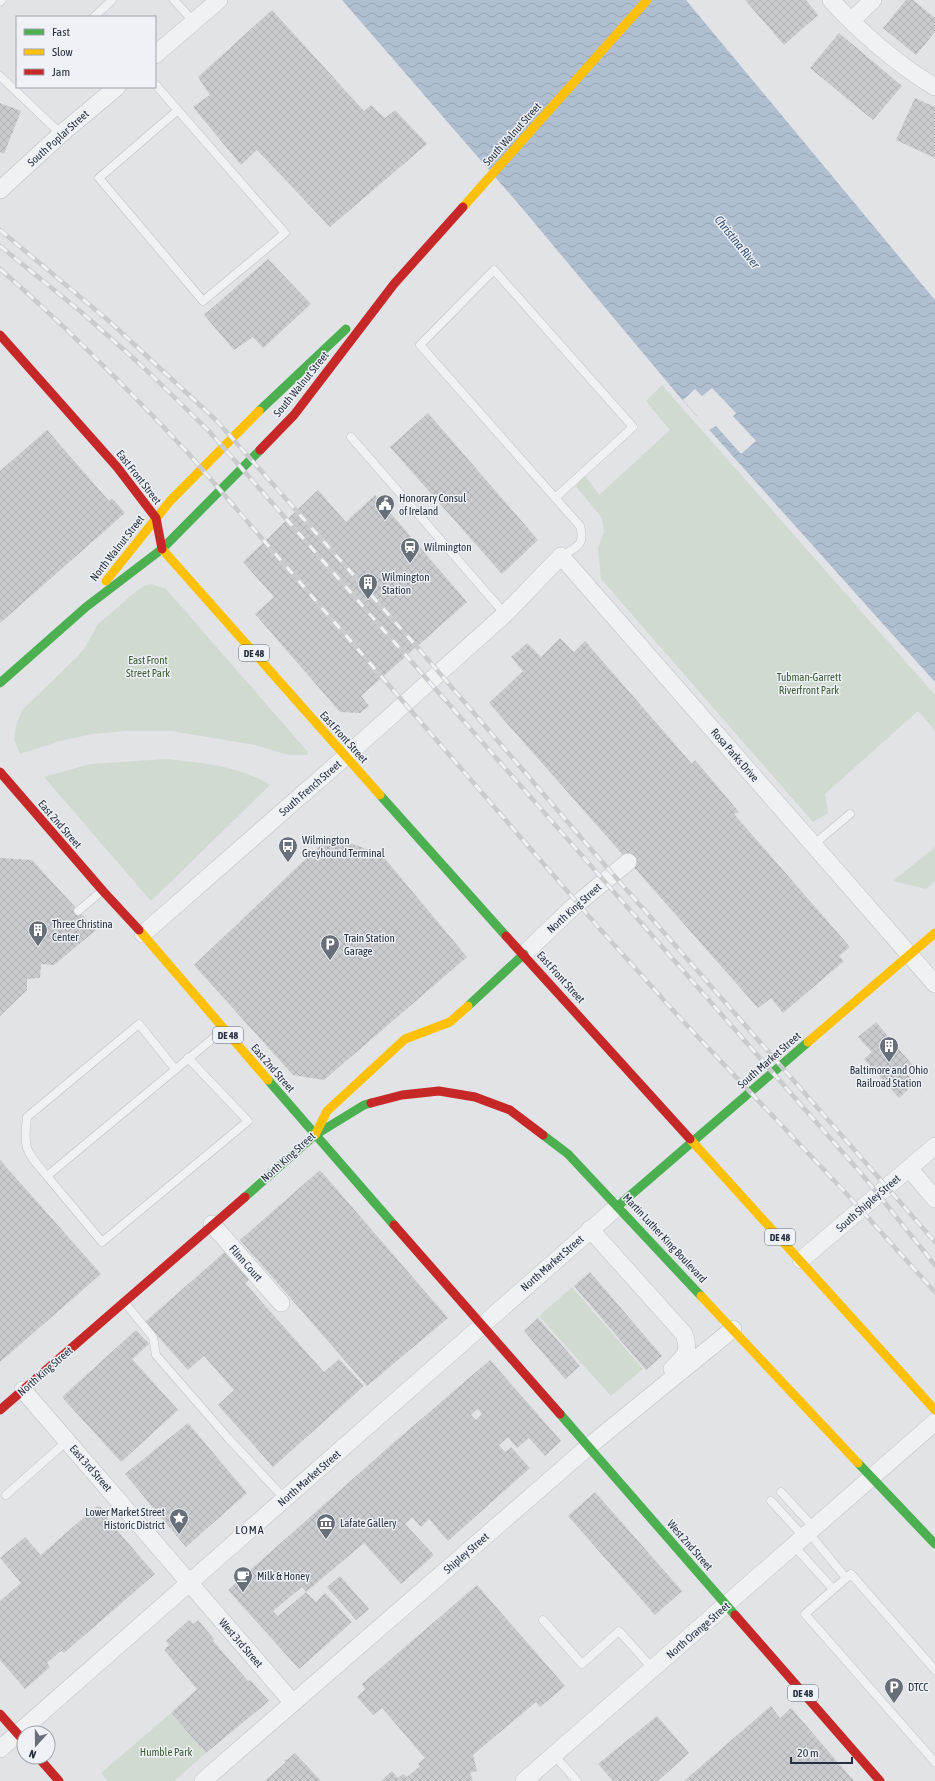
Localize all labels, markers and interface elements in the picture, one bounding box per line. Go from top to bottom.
legend [16,16,156,88]
text: Fast [52,25,70,39]
text: Slow [52,45,73,59]
text: Jam [52,65,70,79]
street label: South Walnut Street [481,100,543,168]
street label: South Poplar Street [25,108,91,168]
water label: Christina River [712,213,763,271]
street label: South Walnut Street [271,349,331,419]
street label: East Front Street [114,448,164,506]
place label: Honorary Consul of Ireland [399,492,466,517]
public building icon: Honorary Consul of Ireland [374,493,396,521]
street label: North Walnut Street [88,513,146,583]
station icon: Wilmington [399,536,421,564]
place label: Wilmington [424,541,472,553]
place label: Wilmington Station [382,571,430,596]
building icon: Wilmington Station [357,572,379,600]
road number: DE 48 [239,645,269,661]
park label: East Front Street Park [126,654,170,679]
park label: Tubman-Garrett Riverfront Park [777,671,841,696]
street label: East Front Street [318,709,370,765]
street label: Rosa Parks Drive [709,726,761,784]
street label: South French Street [277,758,343,818]
street label: East 2nd Street [36,798,84,850]
place label: Wilmington Greyhound Terminal [302,834,385,859]
bus stop icon: Wilmington Greyhound Terminal [277,835,299,863]
street label: North King Street [545,881,603,935]
place label: Three Christina Center [52,918,113,943]
building icon: Three Christina Center [27,919,49,947]
place label: Train Station Garage [344,932,395,957]
parking icon: Train Station Garage [319,933,341,961]
street label: East Front Street [535,949,587,1005]
road number: DE 48 [213,1027,243,1043]
street label: South Market Street [735,1029,803,1091]
building icon: Baltimore and Ohio Railroad Station [878,1035,900,1063]
street label: East 2nd Street [249,1042,297,1094]
place label: Baltimore and Ohio Railroad Station [850,1064,928,1089]
street label: North King Street [259,1130,317,1184]
street label: South Shipley Street [834,1172,902,1234]
street label: Martin Luther King Boulevard [621,1191,709,1285]
road number: DE 48 [765,1229,795,1245]
street label: North Market Street [518,1233,586,1293]
street label: Flinn Court [227,1243,265,1283]
street label: North King Street [15,1344,75,1398]
street label: East 3rd Street [68,1442,114,1494]
street label: North Market Street [275,1448,343,1508]
place label: Lower Market Street Historic District [85,1506,165,1531]
place icon: Lower Market Street Historic District [168,1507,190,1535]
museum icon: Lafate Gallery [315,1512,337,1540]
place label: Lafate Gallery [340,1517,397,1529]
street label: West 2nd Street [665,1517,715,1573]
district label: LOMA [235,1523,265,1537]
street label: Shipley Street [441,1530,491,1576]
cafe icon: Milk & Honey [232,1565,254,1593]
place label: Milk & Honey [257,1570,310,1582]
street label: North Orange Street [664,1599,732,1661]
street label: West 3rd Street [217,1616,265,1670]
parking icon: DTCC [883,1676,905,1704]
place label: DTCC [908,1681,928,1693]
road number: DE 48 [788,1685,818,1701]
north arrow [16,1725,56,1765]
scale bar [791,1739,852,1765]
park label: Humble Park [140,1746,192,1758]
text: 20 m [797,1746,819,1760]
text: N [27,1748,38,1761]

